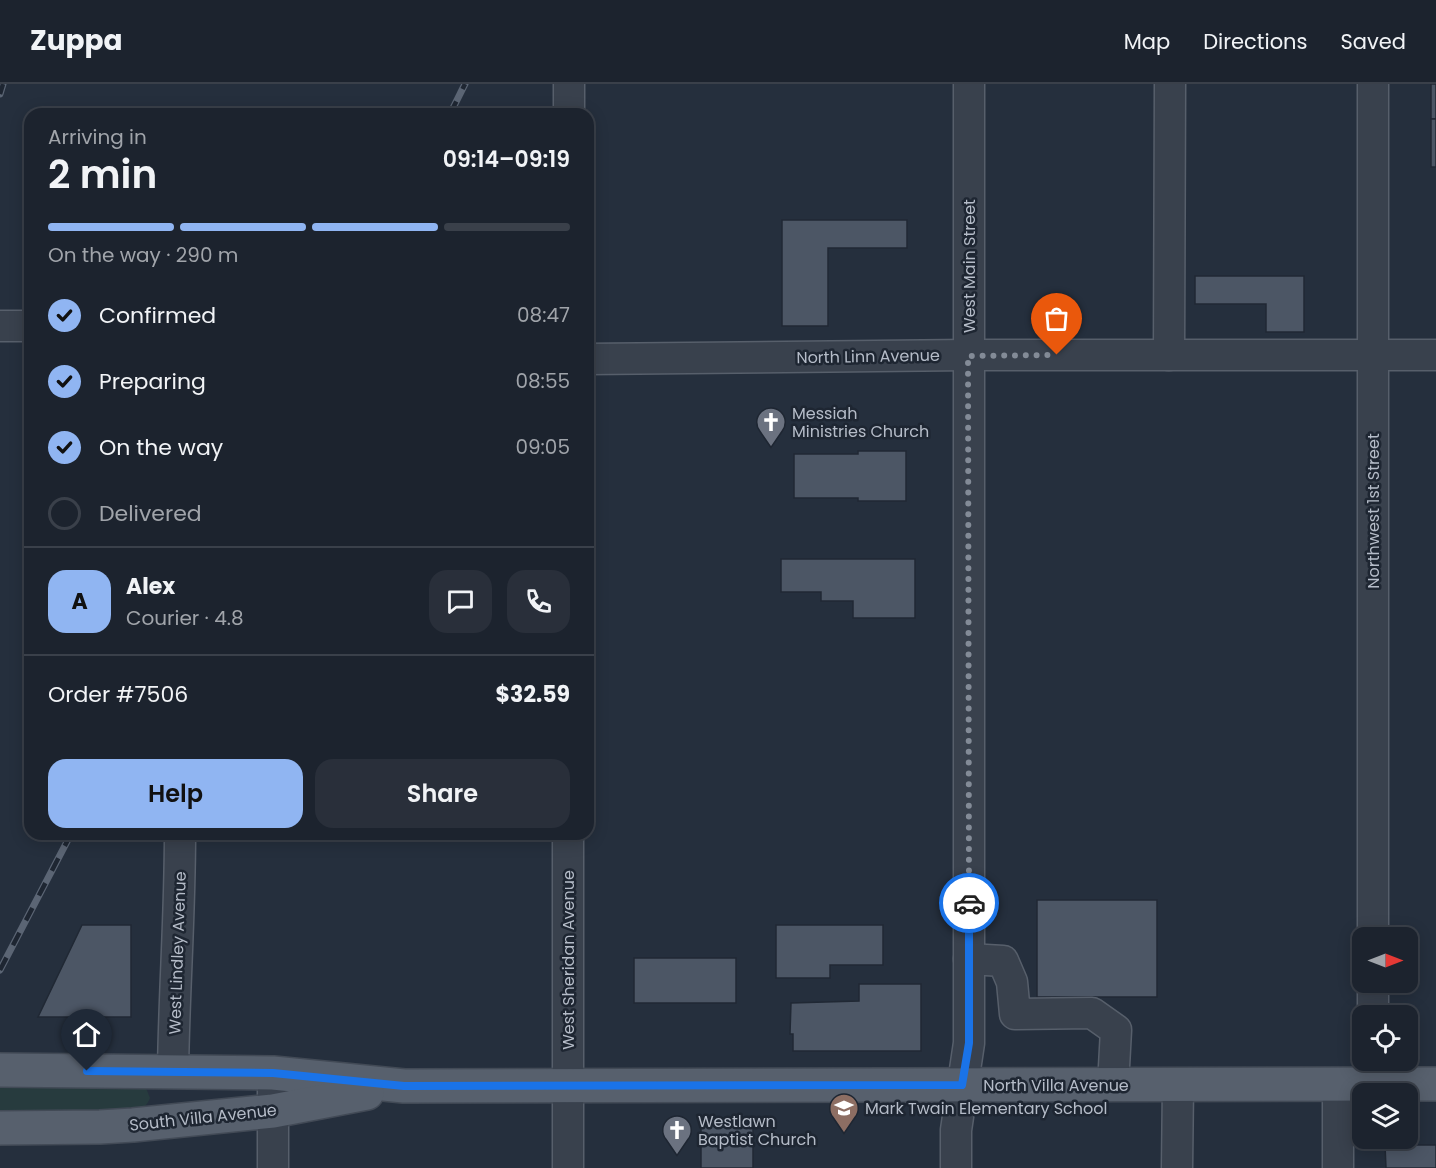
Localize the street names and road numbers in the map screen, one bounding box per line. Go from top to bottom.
street label: West Main Street [958,199,981,333]
street label: North Linn Avenue [796,344,940,369]
street label: Northwest 1st Street [1362,433,1385,589]
street label: West Sheridan Avenue [557,870,580,1050]
street label: West Lindley Avenue [163,871,192,1035]
street label: North Villa Avenue [983,1074,1129,1097]
street label: South Villa Avenue [128,1098,278,1137]

